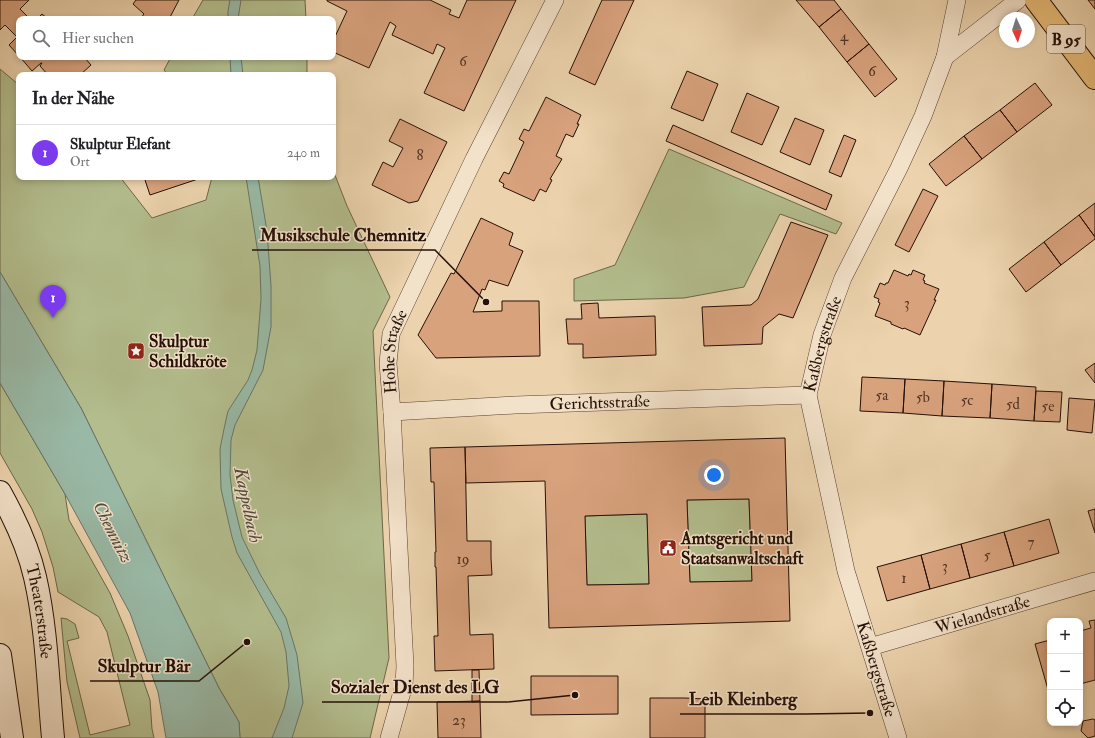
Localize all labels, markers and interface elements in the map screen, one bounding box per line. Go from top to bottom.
north arrow [999,12,1035,48]
search box [16,16,336,60]
road number: B 95 [1047,25,1085,53]
icon: search [30,27,52,49]
house number: 4 [840,27,849,46]
text: Hier suchen [62,29,134,48]
house number: 6 [459,52,468,71]
house number: 6 [868,62,877,81]
text: In der Nähe [32,88,114,109]
text: Skulptur Elefant [70,135,170,154]
text: 1 [43,145,47,161]
text: 240 m [287,145,320,161]
house number: 8 [416,146,424,165]
text: Ort [70,154,90,170]
callout: Musikschule Chemnitz [252,220,435,250]
text: Musikschule Chemnitz [259,224,426,247]
pin: 1 [40,285,66,318]
street label: Kaßbergstraße [799,293,846,394]
house number: 3 [904,294,910,313]
street label: Hohe Straße [378,306,412,394]
place label: Skulptur Schildkröte [149,331,228,372]
place icon: Skulptur Schildkröte [126,341,146,361]
house number: 5a [876,386,889,405]
house number: 5b [916,388,930,407]
street label: Gerichtsstraße [549,390,650,415]
house number: 5c [961,391,973,410]
house number: 5d [1006,395,1021,414]
house number: 5e [1042,397,1054,416]
water label: Kappelbach [228,464,267,545]
your location [704,465,724,485]
water label: Chemnitz [87,498,138,567]
place label: Amtsgericht und Staatsanwaltschaft [680,528,804,569]
house number: 7 [1028,533,1035,552]
public building icon: Amtsgericht und Staatsanwaltschaft [658,538,678,558]
house number: 5 [984,546,991,565]
house number: 19 [457,550,469,569]
house number: 3 [942,557,948,576]
street label: Theaterstraße [21,562,57,660]
house number: 1 [901,569,907,588]
street label: Wielandstraße [931,591,1033,639]
map controls [1047,618,1083,726]
button: + [1047,618,1083,654]
street label: Kaßbergstraße [852,619,901,720]
callout: Skulptur Bär [90,651,199,681]
button: − [1047,654,1083,690]
text: Skulptur Bär [97,655,191,678]
callout: Sozialer Dienst des LG [322,672,507,702]
text: Sozialer Dienst des LG [331,676,499,699]
callout: Leib Kleinberg [680,684,805,714]
text: Leib Kleinberg [689,688,798,711]
button: locate [1047,690,1083,726]
house number: 23 [452,711,466,730]

